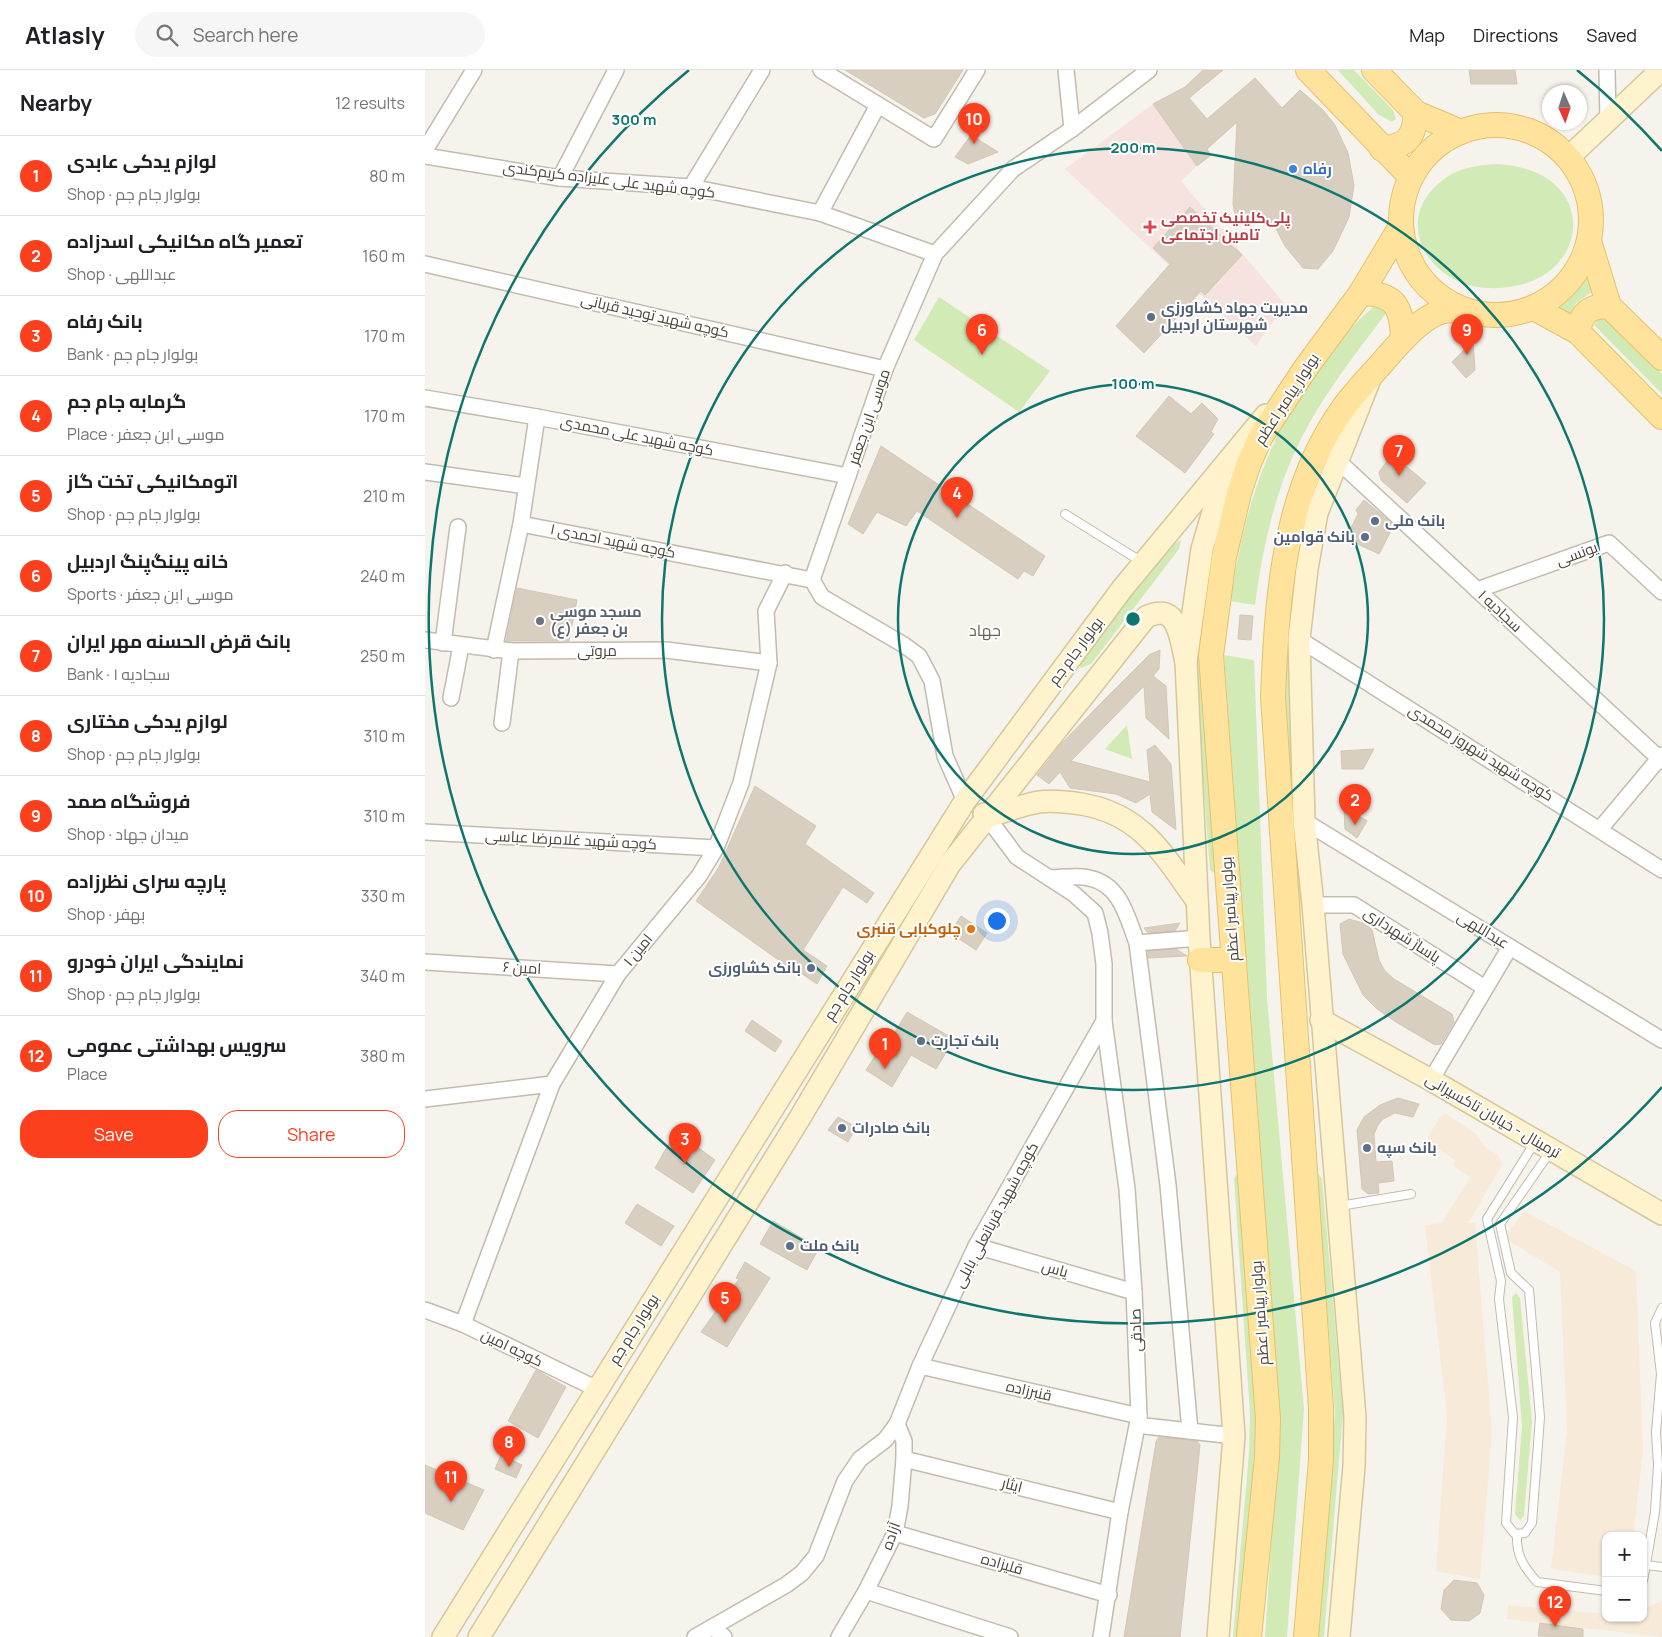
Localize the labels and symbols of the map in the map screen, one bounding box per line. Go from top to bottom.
north arrow [1542,85,1587,130]
pin: 10 [958,103,990,144]
text: 300 m [612,109,656,130]
text: 200 m [1110,137,1156,158]
street label: کوچه شهید علی علیزاده کریم‌کندی [502,156,717,203]
place label: رفاه [1303,158,1332,179]
marker: رفاه [1287,163,1299,175]
place label: پلی‌کلینیک تخصصی تامین اجتماعی [1161,207,1291,245]
marker: پلی‌کلینیک تخصصی تامین اجتماعی [1143,220,1157,234]
street label: کوچه شهید توحید قربانی [579,288,731,343]
place label: مدیریت جهاد کشاورزی شهرستان اردبیل [1161,297,1308,335]
marker: مدیریت جهاد کشاورزی شهرستان اردبیل [1145,311,1157,323]
pin: 6 [966,314,998,355]
pin: 9 [1451,314,1483,355]
street label: بولوار پیامبر اعظم [1249,349,1324,448]
street label: موسی ابن جعفر [842,366,895,469]
text: 100 m [1112,373,1154,394]
street label: کوچه شهید علی محمدی [559,410,716,461]
pin: 7 [1383,435,1415,476]
pin: 4 [941,477,973,518]
place label: بانک ملی [1385,510,1445,531]
marker: بانک ملی [1369,515,1381,527]
street label: کوچه شهید احمدی ۱ [549,518,678,563]
place label: بانک قوامین [1273,526,1355,547]
marker: بانک قوامین [1359,531,1371,543]
street label: یونسی [1553,536,1601,571]
street label: سجادیه ۱ [1474,585,1527,637]
place label: مسجد موسی بن جعفر (ع) [550,601,642,639]
centre of rings [1124,610,1142,628]
street label: بولوار جام جم [1043,613,1108,689]
marker: مسجد موسی بن جعفر (ع) [534,615,546,627]
district label: جهاد [969,619,1001,641]
street label: مروتی [577,640,617,661]
street label: کوچه شهید شهروز محمدی [1404,699,1558,806]
pin: 2 [1339,784,1371,825]
street label: کوچه شهید غلامرضا عباسی [485,825,657,854]
street label: بولوار پیامبر اعظم [1215,856,1244,962]
street label: پاساژ شهرداری [1360,902,1445,967]
street label: عبداللهی [1453,906,1513,953]
your location [984,908,1010,934]
place label: چلوکبابی قنبری [857,918,961,940]
marker: چلوکبابی قنبری [965,923,977,935]
street label: امین ۱ [618,929,657,970]
street label: بولوار جام جم [819,945,879,1024]
street label: امین ۶ [502,956,542,979]
place label: بانک کشاورزی [708,957,801,978]
marker: بانک کشاورزی [805,962,817,974]
pin: 1 [869,1028,901,1069]
place label: بانک تجارت [931,1030,999,1051]
marker: بانک تجارت [915,1035,927,1047]
street label: ترمینال - خیابان تاکسیرانی [1422,1068,1565,1163]
place label: بانک صادرات [852,1117,930,1138]
marker: بانک صادرات [836,1122,848,1134]
pin: 3 [669,1123,701,1164]
place label: بانک سپه [1377,1137,1437,1158]
street label: کوچه شهید قربانعلی بابلی [948,1138,1043,1291]
marker: بانک سپه [1361,1142,1373,1154]
place label: بانک ملت [800,1235,859,1256]
marker: بانک ملت [784,1240,796,1252]
street label: یاس [1039,1255,1071,1282]
street label: بولوار پیامبر اعظم [1245,1260,1274,1366]
pin: 5 [709,1282,741,1323]
street label: بولوار جام جم [604,1289,664,1368]
street label: صادقی [1124,1308,1147,1352]
street label: کوچه امین [478,1324,547,1372]
street label: قنبرزاده [1004,1375,1054,1406]
pin: 8 [493,1426,525,1467]
pin: 11 [435,1461,467,1502]
street label: ایثار [999,1472,1025,1497]
street label: آزاده [876,1519,905,1553]
street label: قلیزاده [979,1548,1026,1579]
pin: 12 [1539,1586,1571,1627]

